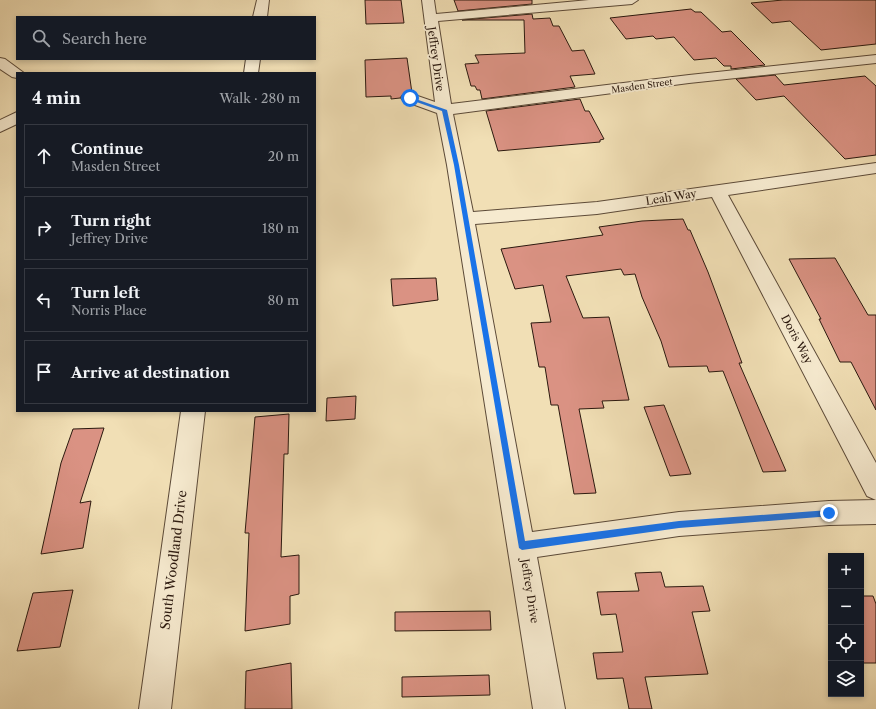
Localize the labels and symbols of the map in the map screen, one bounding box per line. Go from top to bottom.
street label: Jeffrey Drive [424,24,447,92]
street label: Masden Street [611,76,674,95]
route start [401,89,419,107]
street label: Leah Way [645,186,698,208]
street label: Doris Way [778,312,816,367]
street label: South Woodland Drive [156,489,190,631]
route end [820,504,838,522]
street label: Jeffrey Drive [518,556,542,624]

